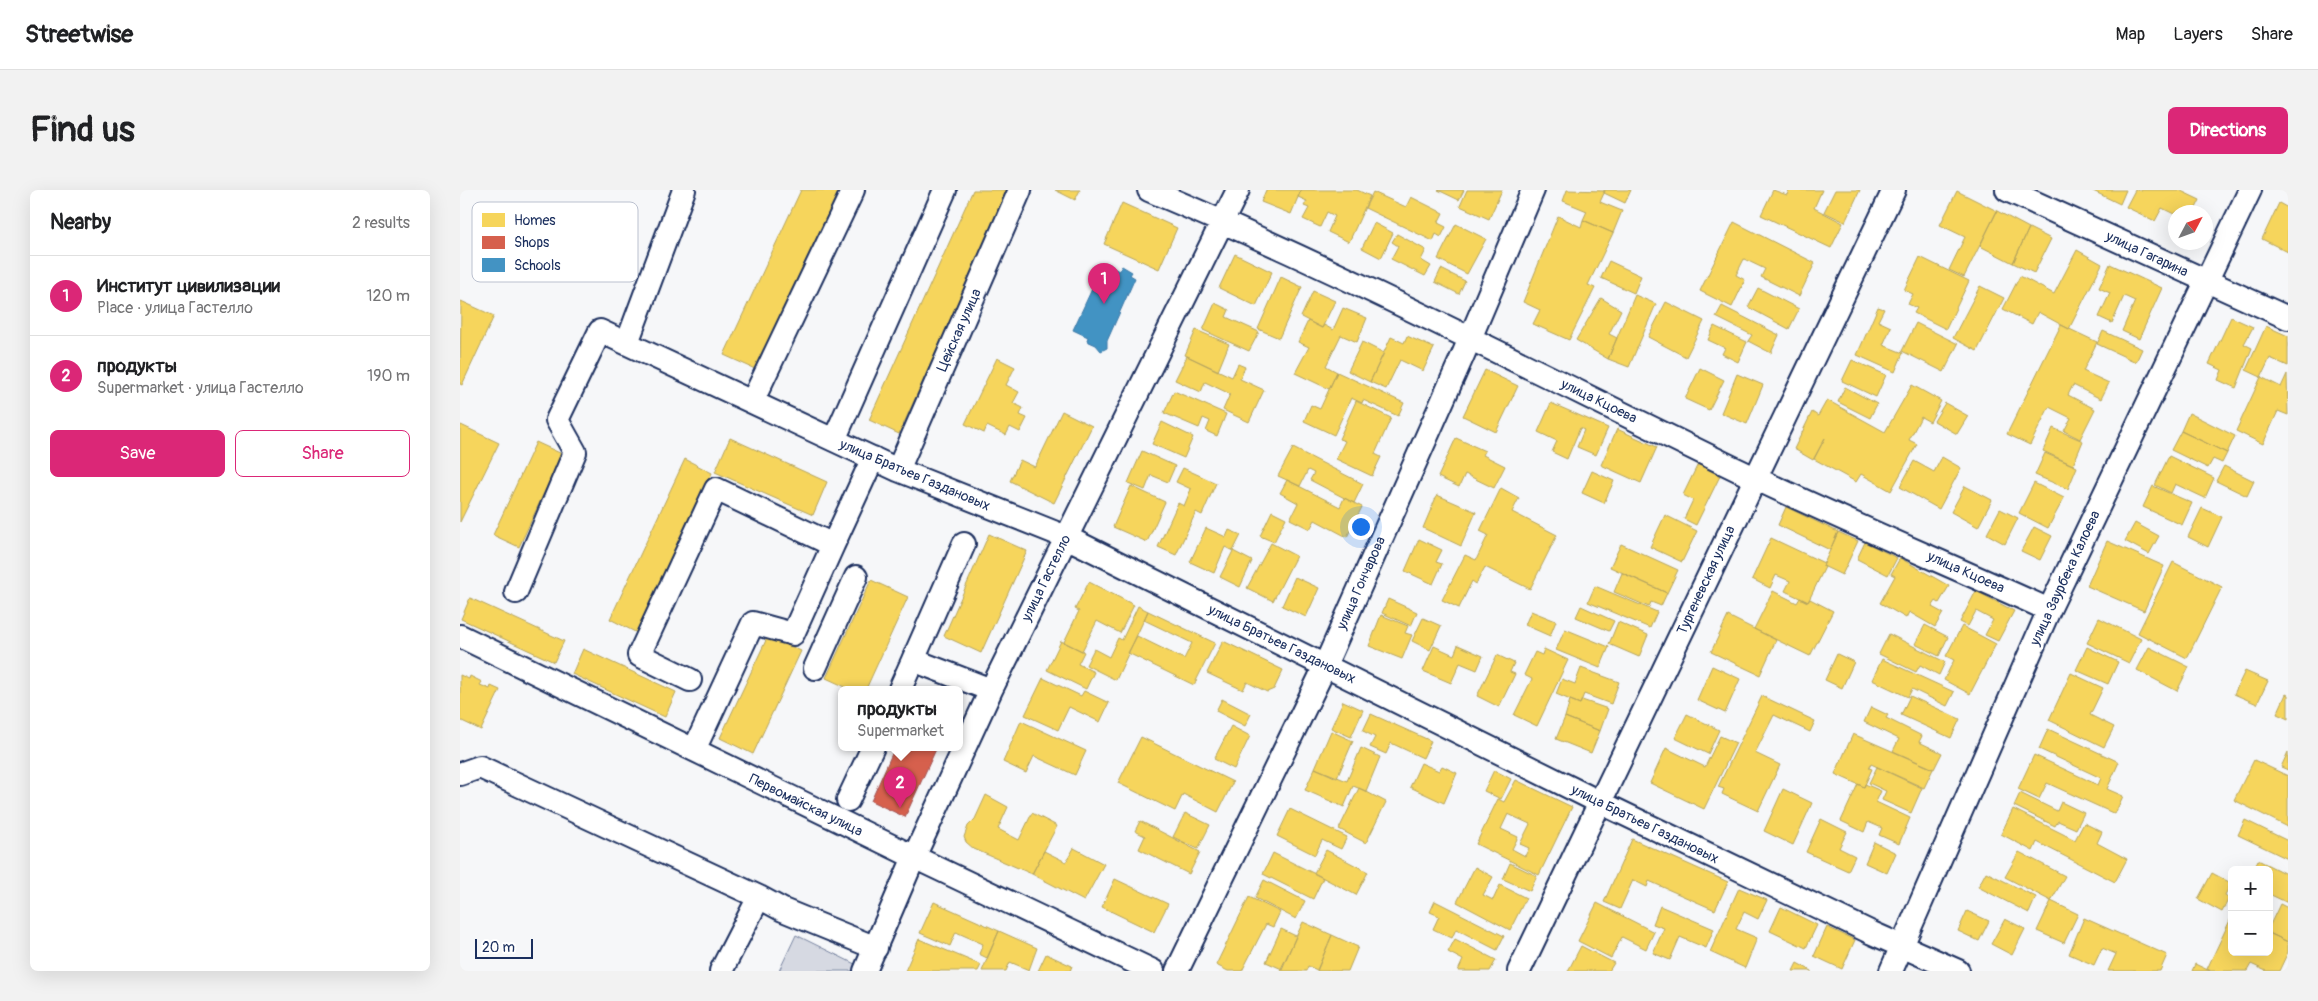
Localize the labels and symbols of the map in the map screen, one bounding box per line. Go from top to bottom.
legend [472,202,638,282]
north arrow [2168,205,2213,250]
text: Homes [514,212,556,229]
street label: улица Гагарина [2102,227,2191,280]
text: Shops [514,234,550,251]
text: Schools [514,257,561,274]
pin: 1 [1088,263,1120,304]
street label: Цейская улица [933,286,985,374]
street label: улица Кцоева [1557,375,1640,427]
street label: улица Братьев Газдановых [836,435,993,514]
street label: улица Заурбека Калоева [2026,508,2104,649]
your location [1348,514,1374,540]
street label: Тургеневская улица [1673,523,1739,637]
street label: улица Гастелло [1017,532,1074,625]
street label: улица Гончарова [1332,534,1389,633]
street label: улица Кцоева [1924,547,2007,597]
street label: улица Братьев Газдановых [1205,600,1359,687]
pin: 2 [884,767,916,808]
street label: Первомайская улица [746,770,866,840]
street label: улица Братьев Газдановых [1568,780,1722,867]
scale bar [475,936,532,959]

